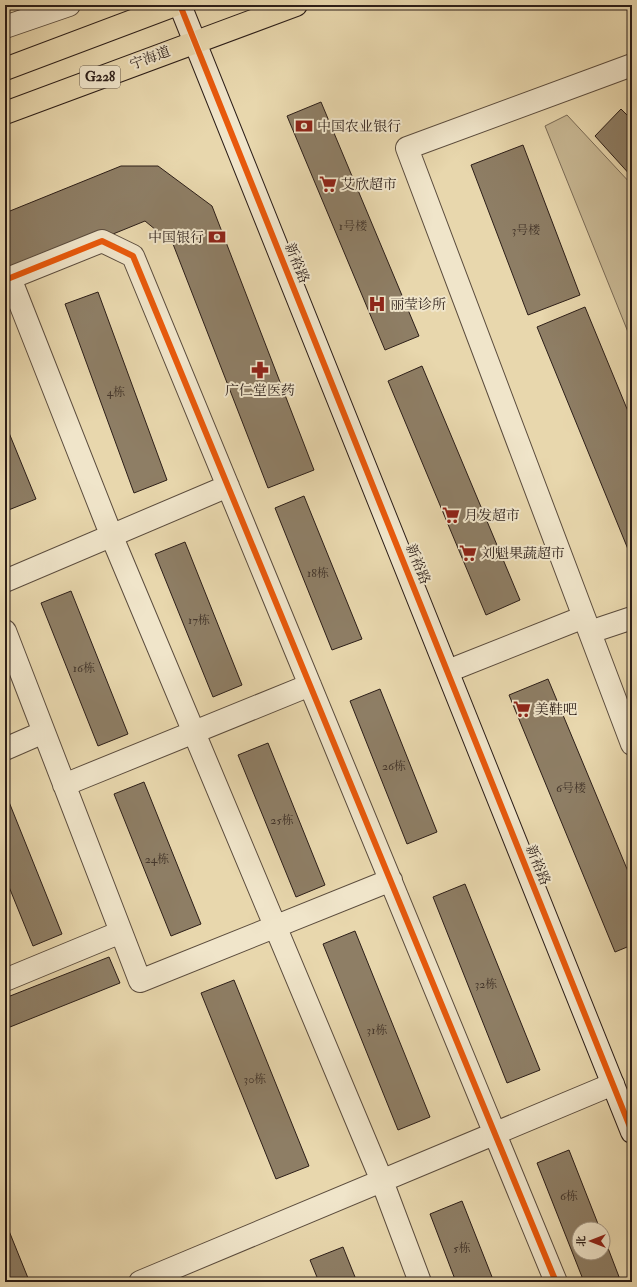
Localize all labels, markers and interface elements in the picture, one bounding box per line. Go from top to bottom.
street label: 宁海道 [127,43,173,73]
road number: G228 [80,66,120,88]
bank icon: 中国农业银行 [294,116,314,136]
place label: 中国农业银行 [317,118,401,135]
supermarket icon: 艾欣超市 [318,174,338,194]
place label: 艾欣超市 [341,176,397,193]
house number: 1号楼 [339,219,367,234]
house number: 3号楼 [512,223,540,238]
bank icon: 中国银行 [207,227,227,247]
place label: 中国银行 [148,229,204,246]
street label: 新裕路 [281,240,313,286]
hospital icon: 丽莹诊所 [367,294,387,314]
place label: 丽莹诊所 [390,296,446,313]
pharmacy icon: 广仁堂医药 [250,360,270,380]
place label: 广仁堂医药 [225,382,295,399]
house number: 4栋 [107,385,125,400]
supermarket icon: 月发超市 [441,505,461,525]
place label: 月发超市 [464,507,520,524]
street label: 新裕路 [402,541,434,587]
supermarket icon: 刘魁果蔬超市 [458,543,478,563]
place label: 刘魁果蔬超市 [481,545,565,562]
house number: 18栋 [307,566,329,581]
house number: 17栋 [188,613,210,628]
house number: 16栋 [73,661,95,676]
supermarket icon: 美鞋吧 [512,699,532,719]
place label: 美鞋吧 [535,701,577,718]
house number: 26栋 [382,759,406,774]
house number: 6号楼 [556,781,586,796]
house number: 25栋 [270,813,294,828]
street label: 新裕路 [522,842,554,888]
house number: 24栋 [145,852,169,867]
house number: 32栋 [475,977,497,992]
house number: 31栋 [367,1023,387,1038]
house number: 30栋 [244,1072,266,1087]
house number: 6栋 [560,1189,578,1204]
north arrow [571,1221,611,1261]
text: 北 [575,1236,588,1247]
house number: 5栋 [453,1241,471,1256]

